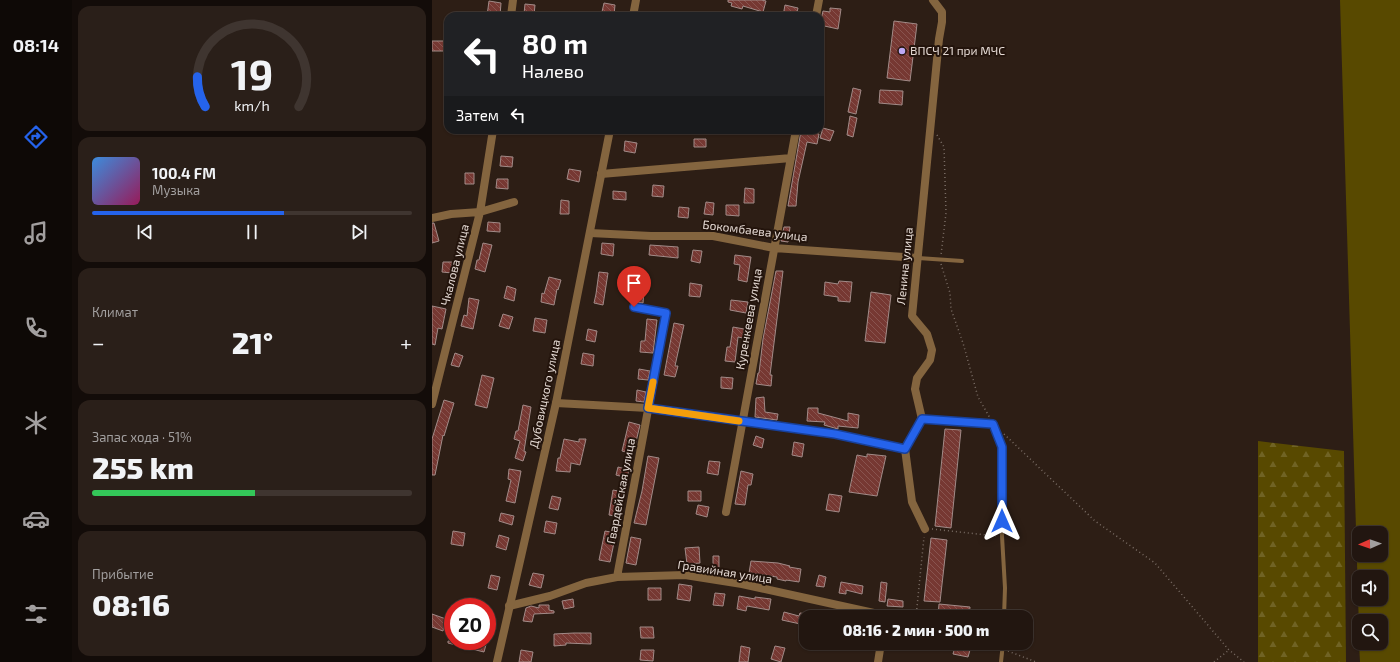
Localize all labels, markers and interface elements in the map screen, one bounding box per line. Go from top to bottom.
text: 80 m [522,26,588,60]
icon: left [456,28,508,80]
text: 08:14 [13,34,59,56]
place label: ВПСЧ 21 при МЧС [910,43,1005,57]
marker: ВПСЧ 21 при МЧС [897,46,907,56]
text: 19 [231,47,273,97]
text: Налево [522,60,584,82]
text: km/h [234,96,270,113]
icon: left [507,104,529,126]
text: Затем [456,106,499,124]
icon: directions [22,123,50,151]
text: 100.4 FM [152,164,216,182]
text: Музыка [152,182,200,198]
street label: Бокомбаева улица [702,217,808,244]
icon: music [22,219,50,247]
icon: previous [134,221,156,243]
icon: pause [241,221,263,243]
icon: next [348,221,370,243]
street label: Чкалова улица [437,222,472,307]
street label: Ленина улица [893,226,916,306]
pin [617,266,651,307]
street label: Куренкеева улица [732,267,765,371]
icon: arrive [623,272,645,294]
text: Климат [92,304,138,320]
icon: phone [22,314,50,342]
text: 21° [232,324,273,360]
text: − [92,329,105,355]
text: + [400,329,412,355]
street label: Дубовицкого улица [526,338,563,450]
icon: climate [22,409,50,437]
text: Запас хода · 51% [92,429,192,445]
street label: Гвардейская улица [603,437,638,545]
text: 255 km [92,449,194,485]
position arrow [981,500,1023,542]
icon: car [22,505,50,533]
north arrow [1352,526,1388,562]
map controls [1352,526,1388,650]
street label: Гравийная улица [677,557,774,586]
text: Прибытие [92,566,154,582]
button: sound [1352,570,1388,606]
text: 08:16 [92,586,170,622]
speed limit sign: 20 [444,598,496,650]
icon: filters [22,600,50,628]
button: search [1352,614,1388,650]
text: 08:16 · 2 мин · 500 m [843,621,989,639]

